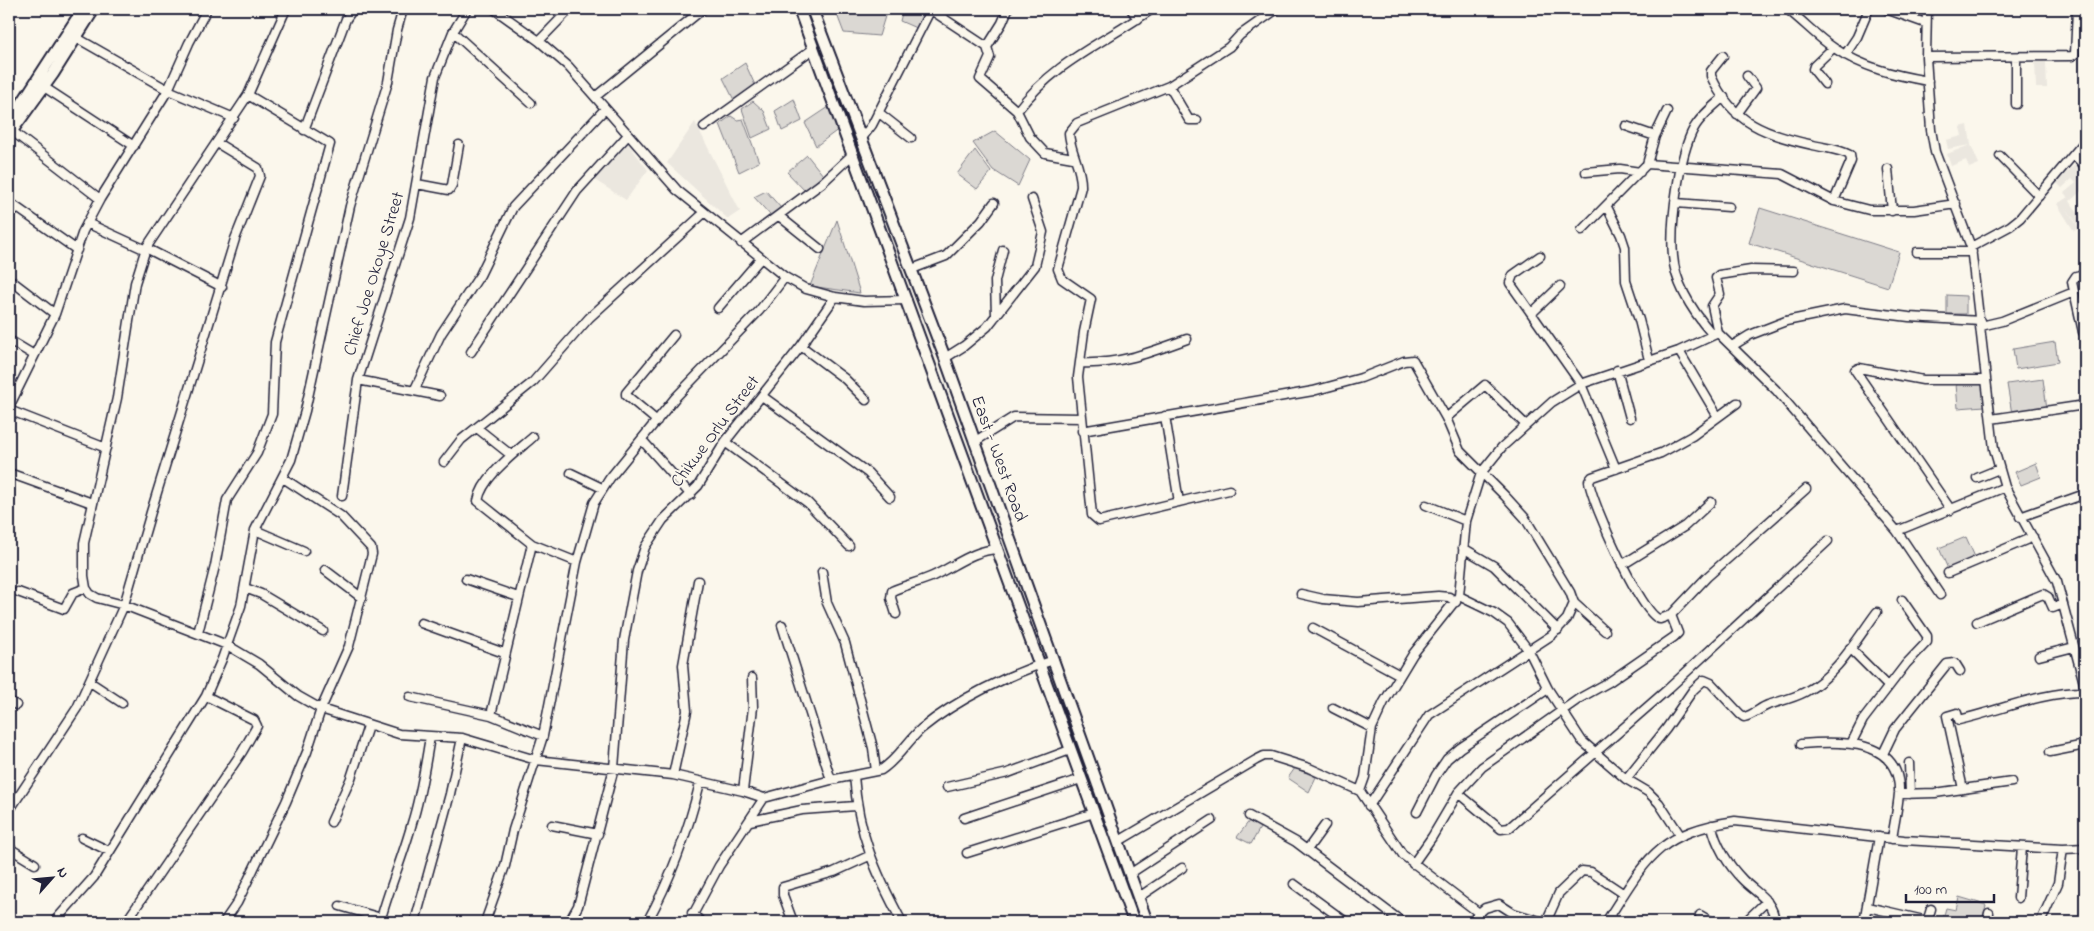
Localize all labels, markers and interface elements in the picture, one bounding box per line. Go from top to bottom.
street label: Chief Joe Okoye Street [338,189,412,359]
street label: Chikwe Orlu Street [665,370,767,494]
street label: East - West Road [963,392,1033,526]
north arrow [28,854,78,904]
text: N [51,864,74,882]
scale bar [1906,871,1994,903]
text: 100 m [1914,879,1947,901]

